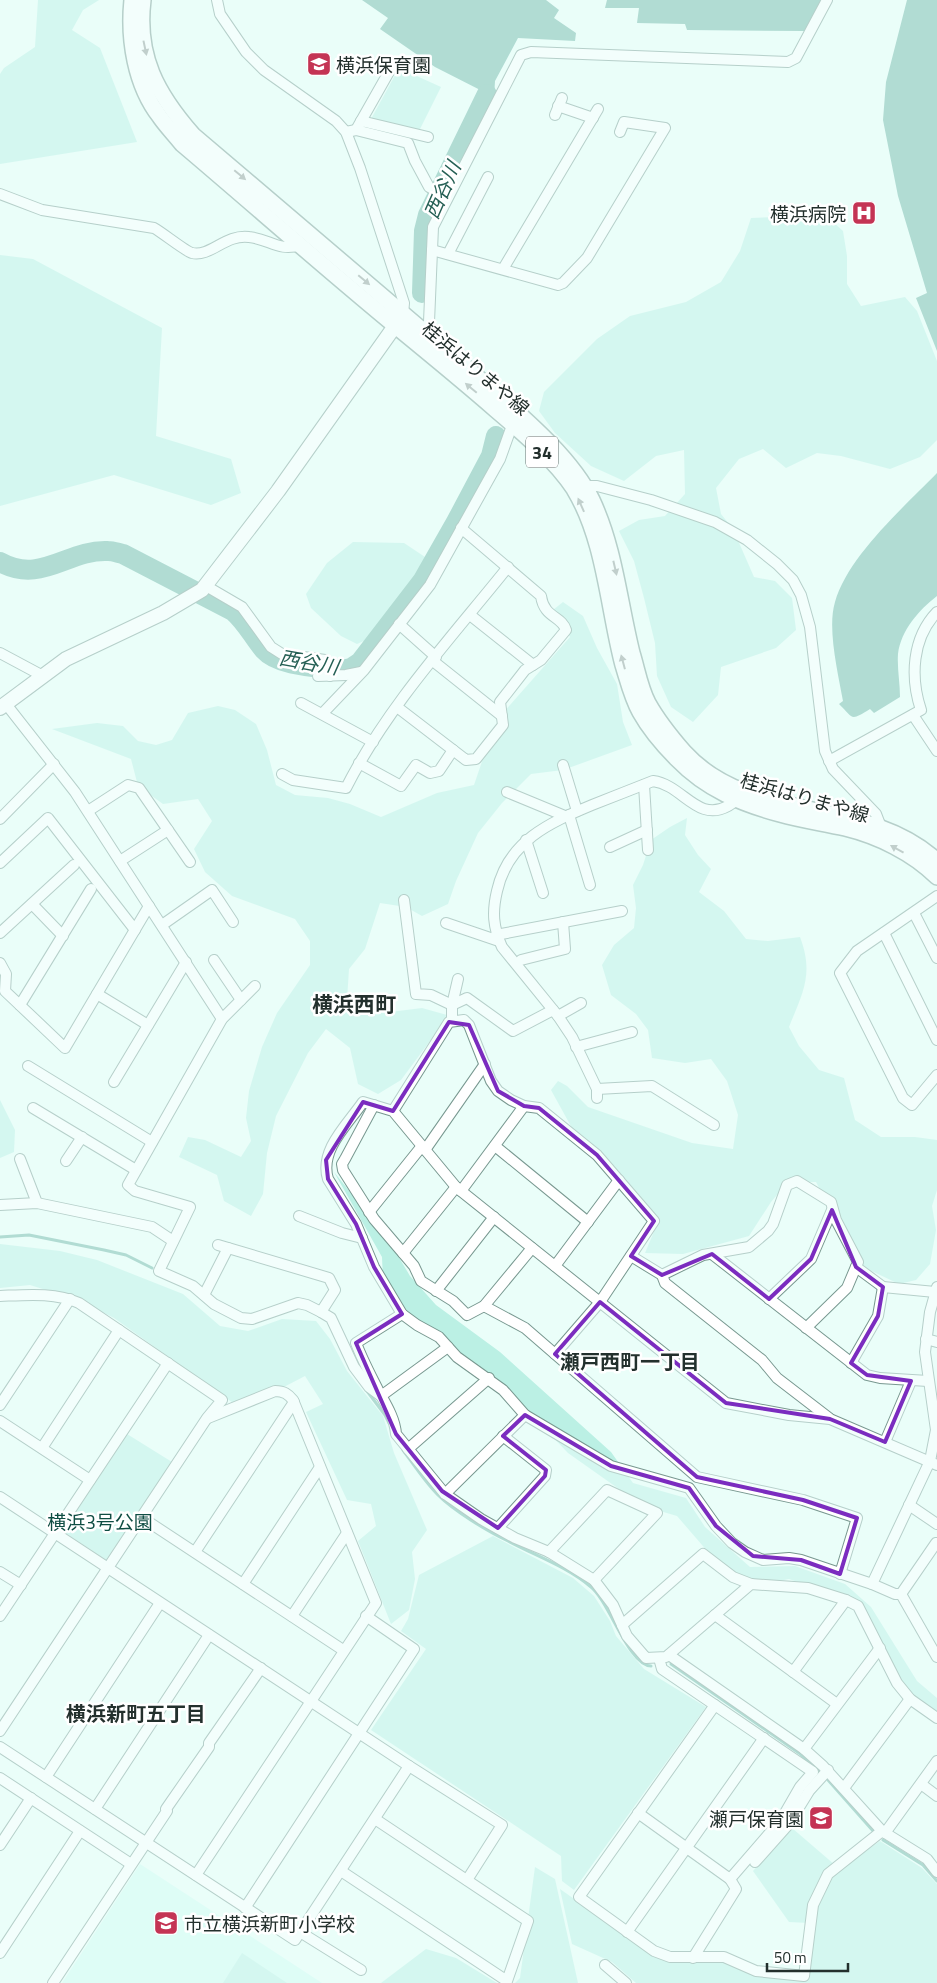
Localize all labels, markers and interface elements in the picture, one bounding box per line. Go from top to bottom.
one-way arrow [141,41,149,56]
place label: 横浜保育園 [336,50,431,79]
school or university icon: 横浜保育園 [306,51,332,77]
water label: 西谷川 [416,154,469,224]
one-way arrow [233,169,245,181]
place label: 横浜病院 [770,199,846,228]
hospital icon: 横浜病院 [851,200,877,226]
one-way arrow [357,275,370,286]
street label: 桂浜はりまや線 [416,314,536,422]
one-way arrow [464,383,477,394]
road number: 34 [526,437,558,468]
one-way arrow [577,498,585,512]
one-way arrow [611,560,619,575]
water label: 西谷川 [277,642,343,683]
one-way arrow [618,654,626,669]
street label: 桂浜はりまや線 [737,765,873,829]
one-way arrow [891,845,904,854]
district label: 横浜西町 [312,988,396,1020]
district label: 瀬戸西町一丁目 [560,1346,700,1377]
park label: 横浜3号公園 [47,1507,153,1536]
district label: 横浜新町五丁目 [66,1698,206,1729]
place label: 瀬戸保育園 [709,1804,804,1833]
school or university icon: 瀬戸保育園 [808,1805,834,1831]
place label: 市立横浜新町小学校 [184,1909,355,1938]
school or university icon: 市立横浜新町小学校 [153,1910,179,1936]
scale bar [767,1940,848,1972]
text: 50 m [774,1946,807,1969]

